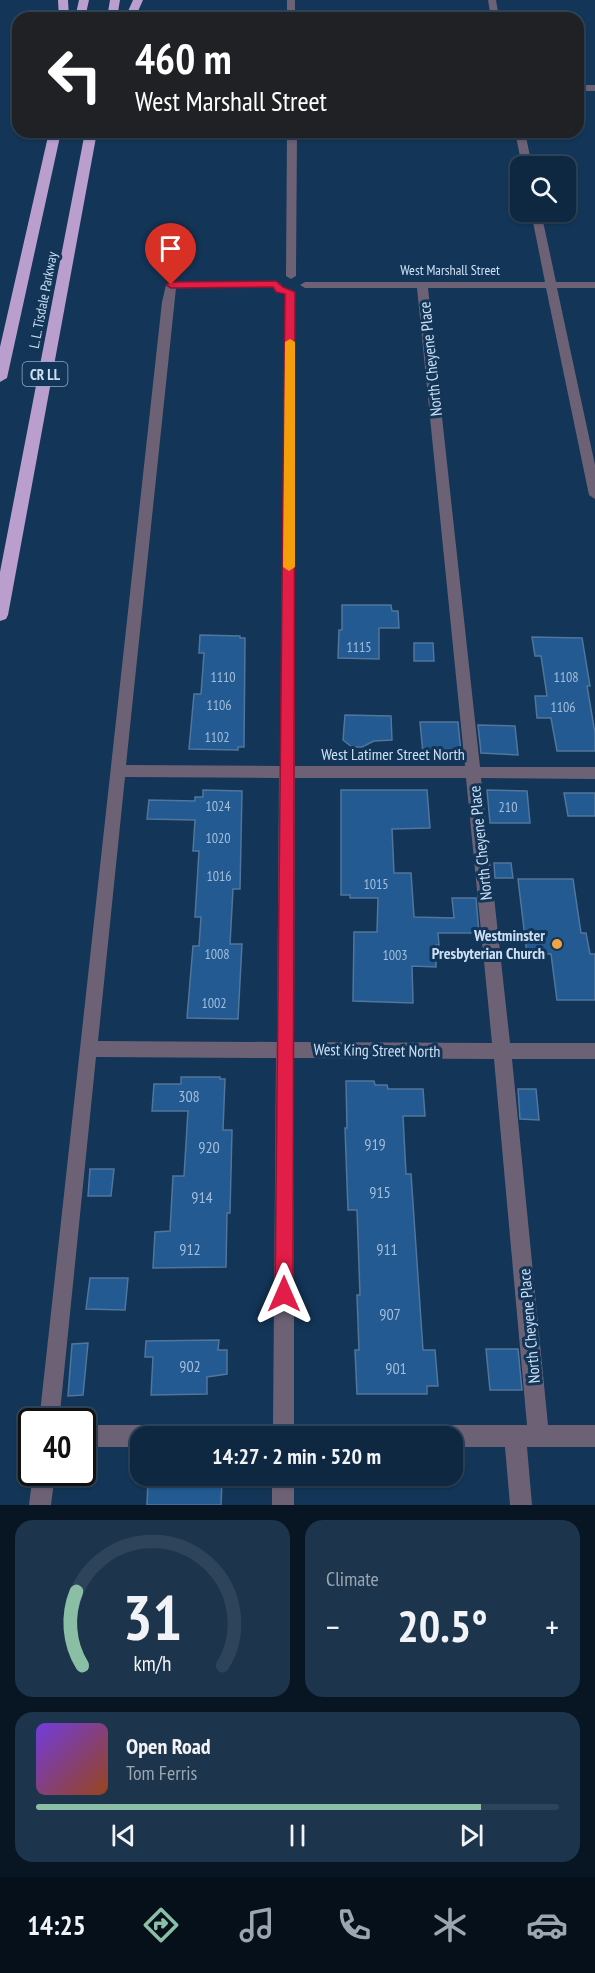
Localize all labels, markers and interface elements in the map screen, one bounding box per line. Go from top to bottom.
text: 460 m [135,31,232,86]
icon: left [36,36,114,114]
text: West Marshall Street [135,84,327,118]
map controls [510,156,576,222]
button: search [510,156,576,222]
pin [145,223,196,285]
icon: arrive [154,232,187,265]
street label: L. L. Tisdale Parkway [25,249,61,350]
street label: West Marshall Street [400,261,500,279]
street label: North Cheyene Place [414,301,446,417]
road number: CR LL [22,362,68,386]
house number: 1115 [346,638,372,656]
house number: 1110 [210,668,236,686]
house number: 1108 [553,668,579,686]
house number: 1106 [206,696,232,714]
house number: 1106 [550,698,576,716]
house number: 1102 [204,728,230,746]
street label: West Latimer Street North [321,744,465,764]
street label: North Cheyene Place [464,785,496,901]
house number: 1024 [205,797,231,815]
house number: 210 [499,798,517,816]
house number: 1020 [205,829,231,847]
house number: 1016 [206,867,232,885]
house number: 1015 [363,875,389,893]
place label: Westminster Presbyterian Church [432,925,545,963]
marker: Westminster Presbyterian Church [550,937,564,951]
house number: 1008 [204,945,230,963]
house number: 1003 [382,946,408,964]
house number: 1002 [201,994,227,1012]
street label: West King Street North [313,1039,441,1061]
house number: 308 [178,1086,200,1106]
house number: 919 [364,1134,386,1154]
house number: 920 [198,1137,220,1157]
house number: 915 [369,1182,391,1202]
house number: 914 [191,1187,213,1207]
house number: 912 [179,1239,201,1259]
house number: 911 [376,1239,398,1259]
position arrow [252,1262,316,1326]
street label: North Cheyene Place [514,1268,544,1384]
house number: 907 [379,1304,401,1324]
house number: 902 [179,1356,201,1376]
house number: 901 [385,1358,407,1378]
speed limit sign: 40 [18,1408,96,1486]
text: 14:27 · 2 min · 520 m [212,1442,381,1470]
text: Climate [326,1566,379,1592]
text: 31 [123,1576,182,1657]
text: 20.5° [397,1596,488,1654]
text: − [326,1605,340,1648]
text: + [545,1605,559,1648]
text: km/h [133,1649,172,1677]
text: Open Road [126,1732,211,1760]
text: Tom Ferris [126,1760,197,1786]
icon: previous [107,1819,140,1852]
icon: pause [281,1819,314,1852]
icon: next [455,1819,488,1852]
icon: directions [140,1904,182,1946]
icon: music [236,1904,278,1946]
icon: phone [333,1904,375,1946]
icon: climate [429,1904,471,1946]
icon: car [526,1904,568,1946]
text: 14:25 [27,1908,86,1942]

